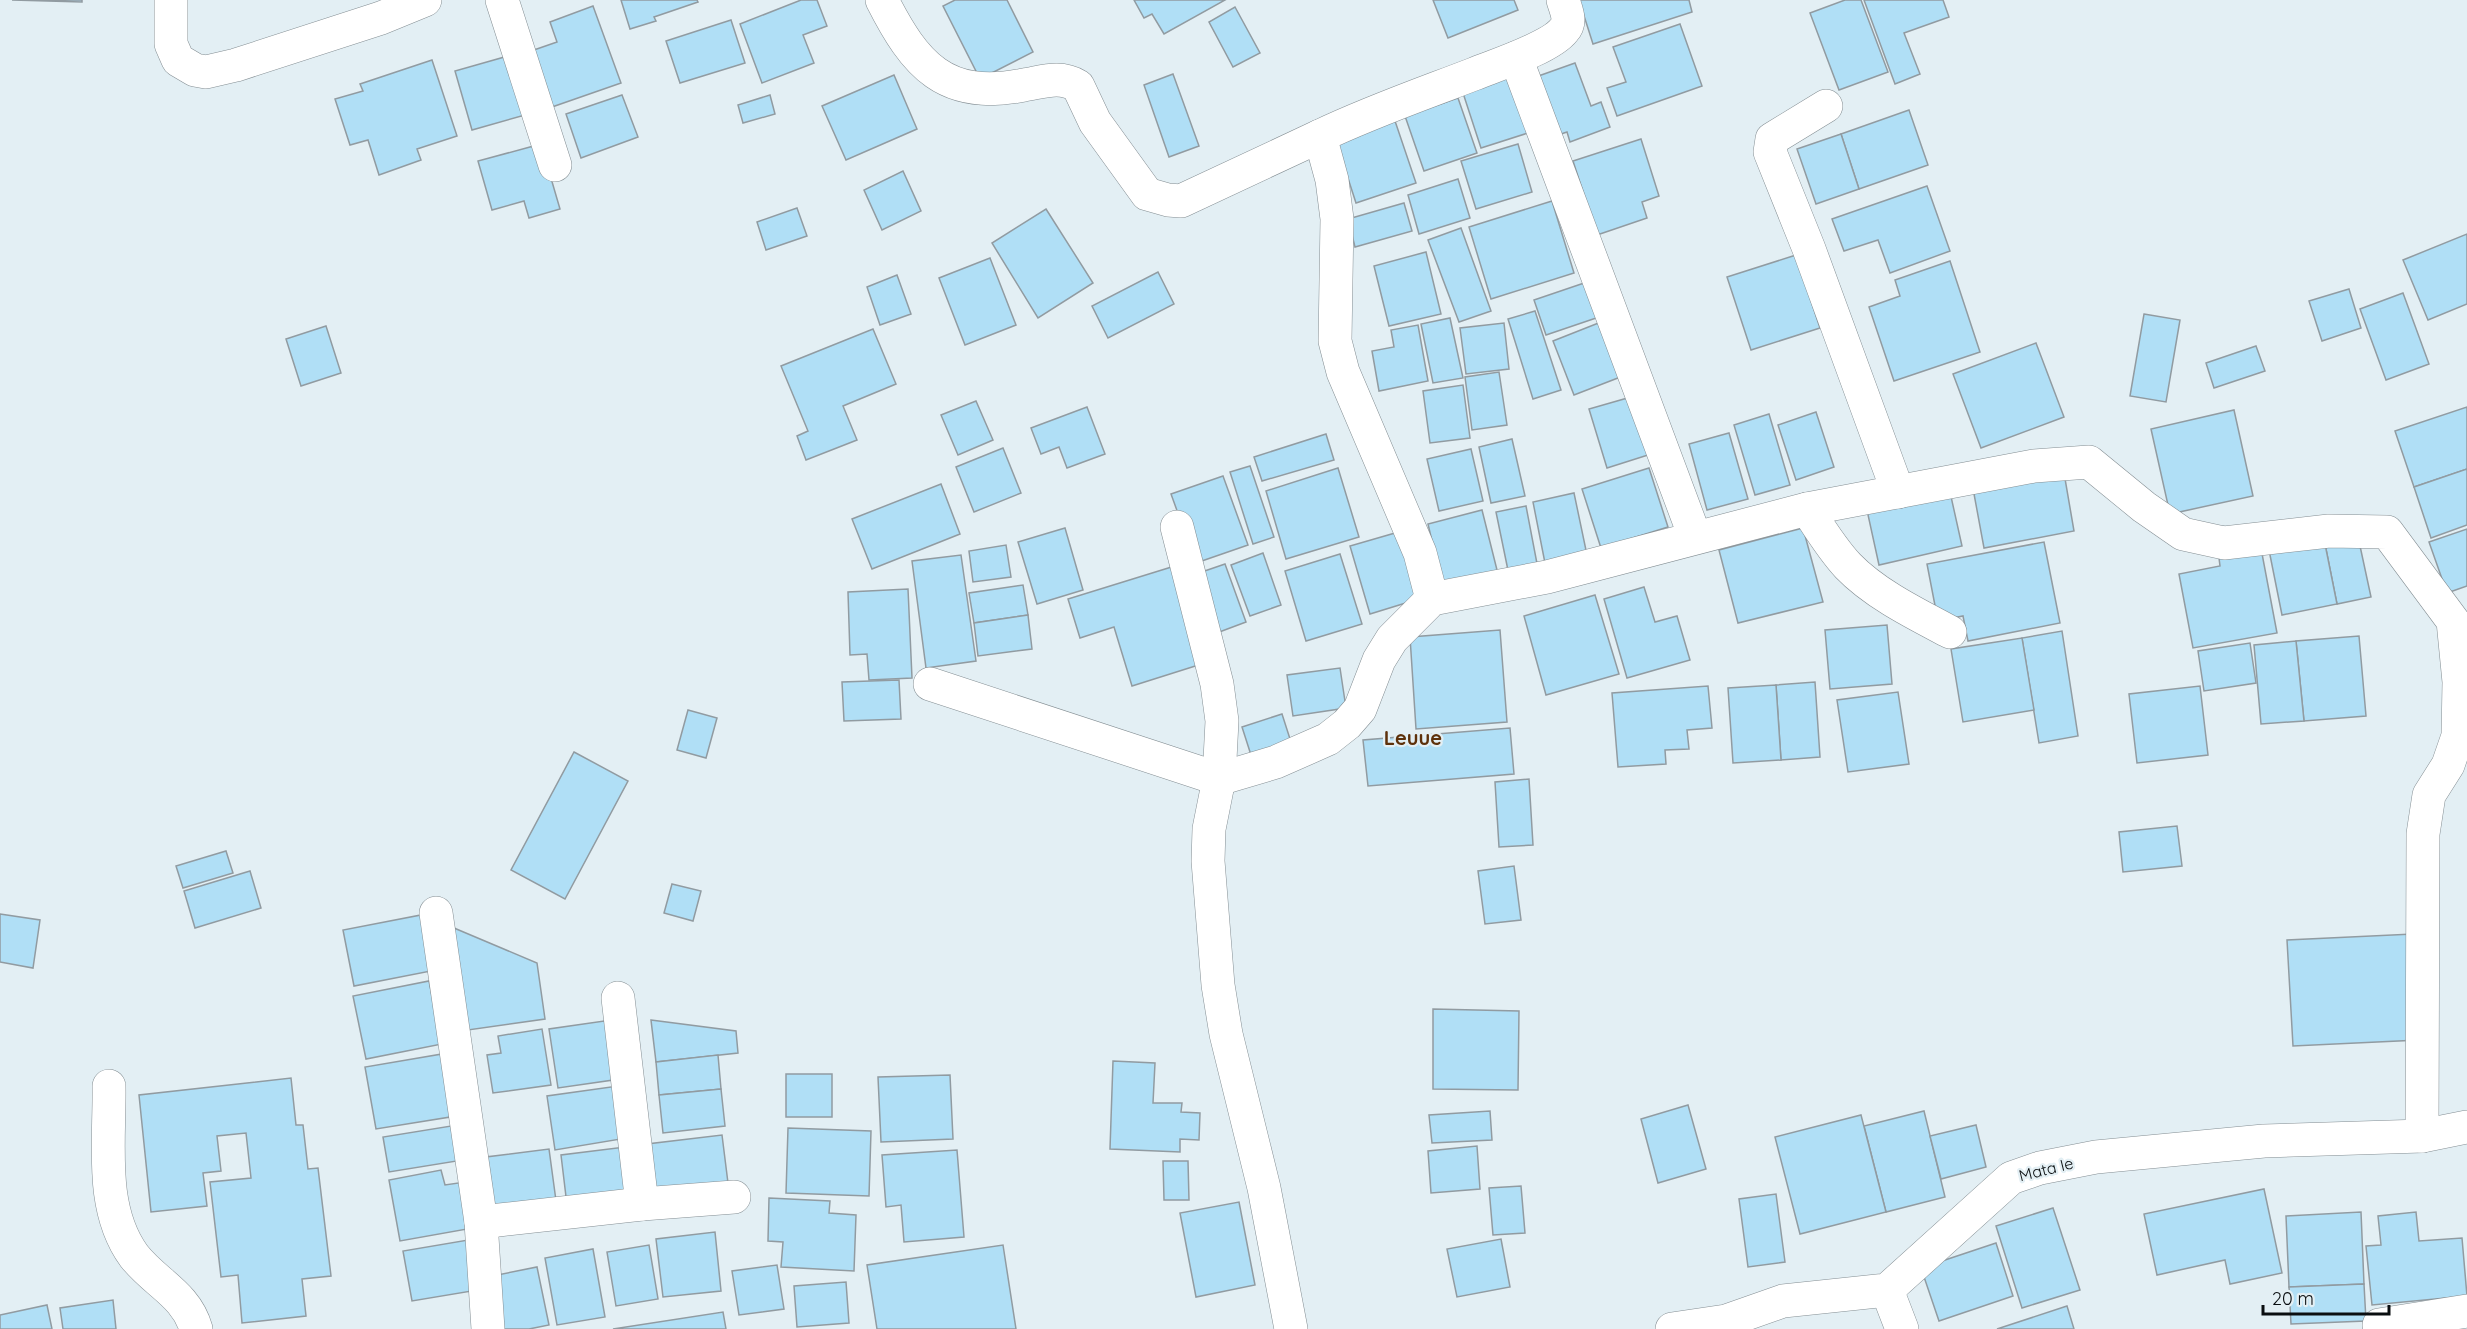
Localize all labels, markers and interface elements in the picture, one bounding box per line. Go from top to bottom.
district label: Leuue [1384,725,1442,750]
street label: Mata Ie [2017,1153,2075,1185]
scale bar [2263,1278,2389,1316]
text: 20 m [2272,1287,2314,1310]

